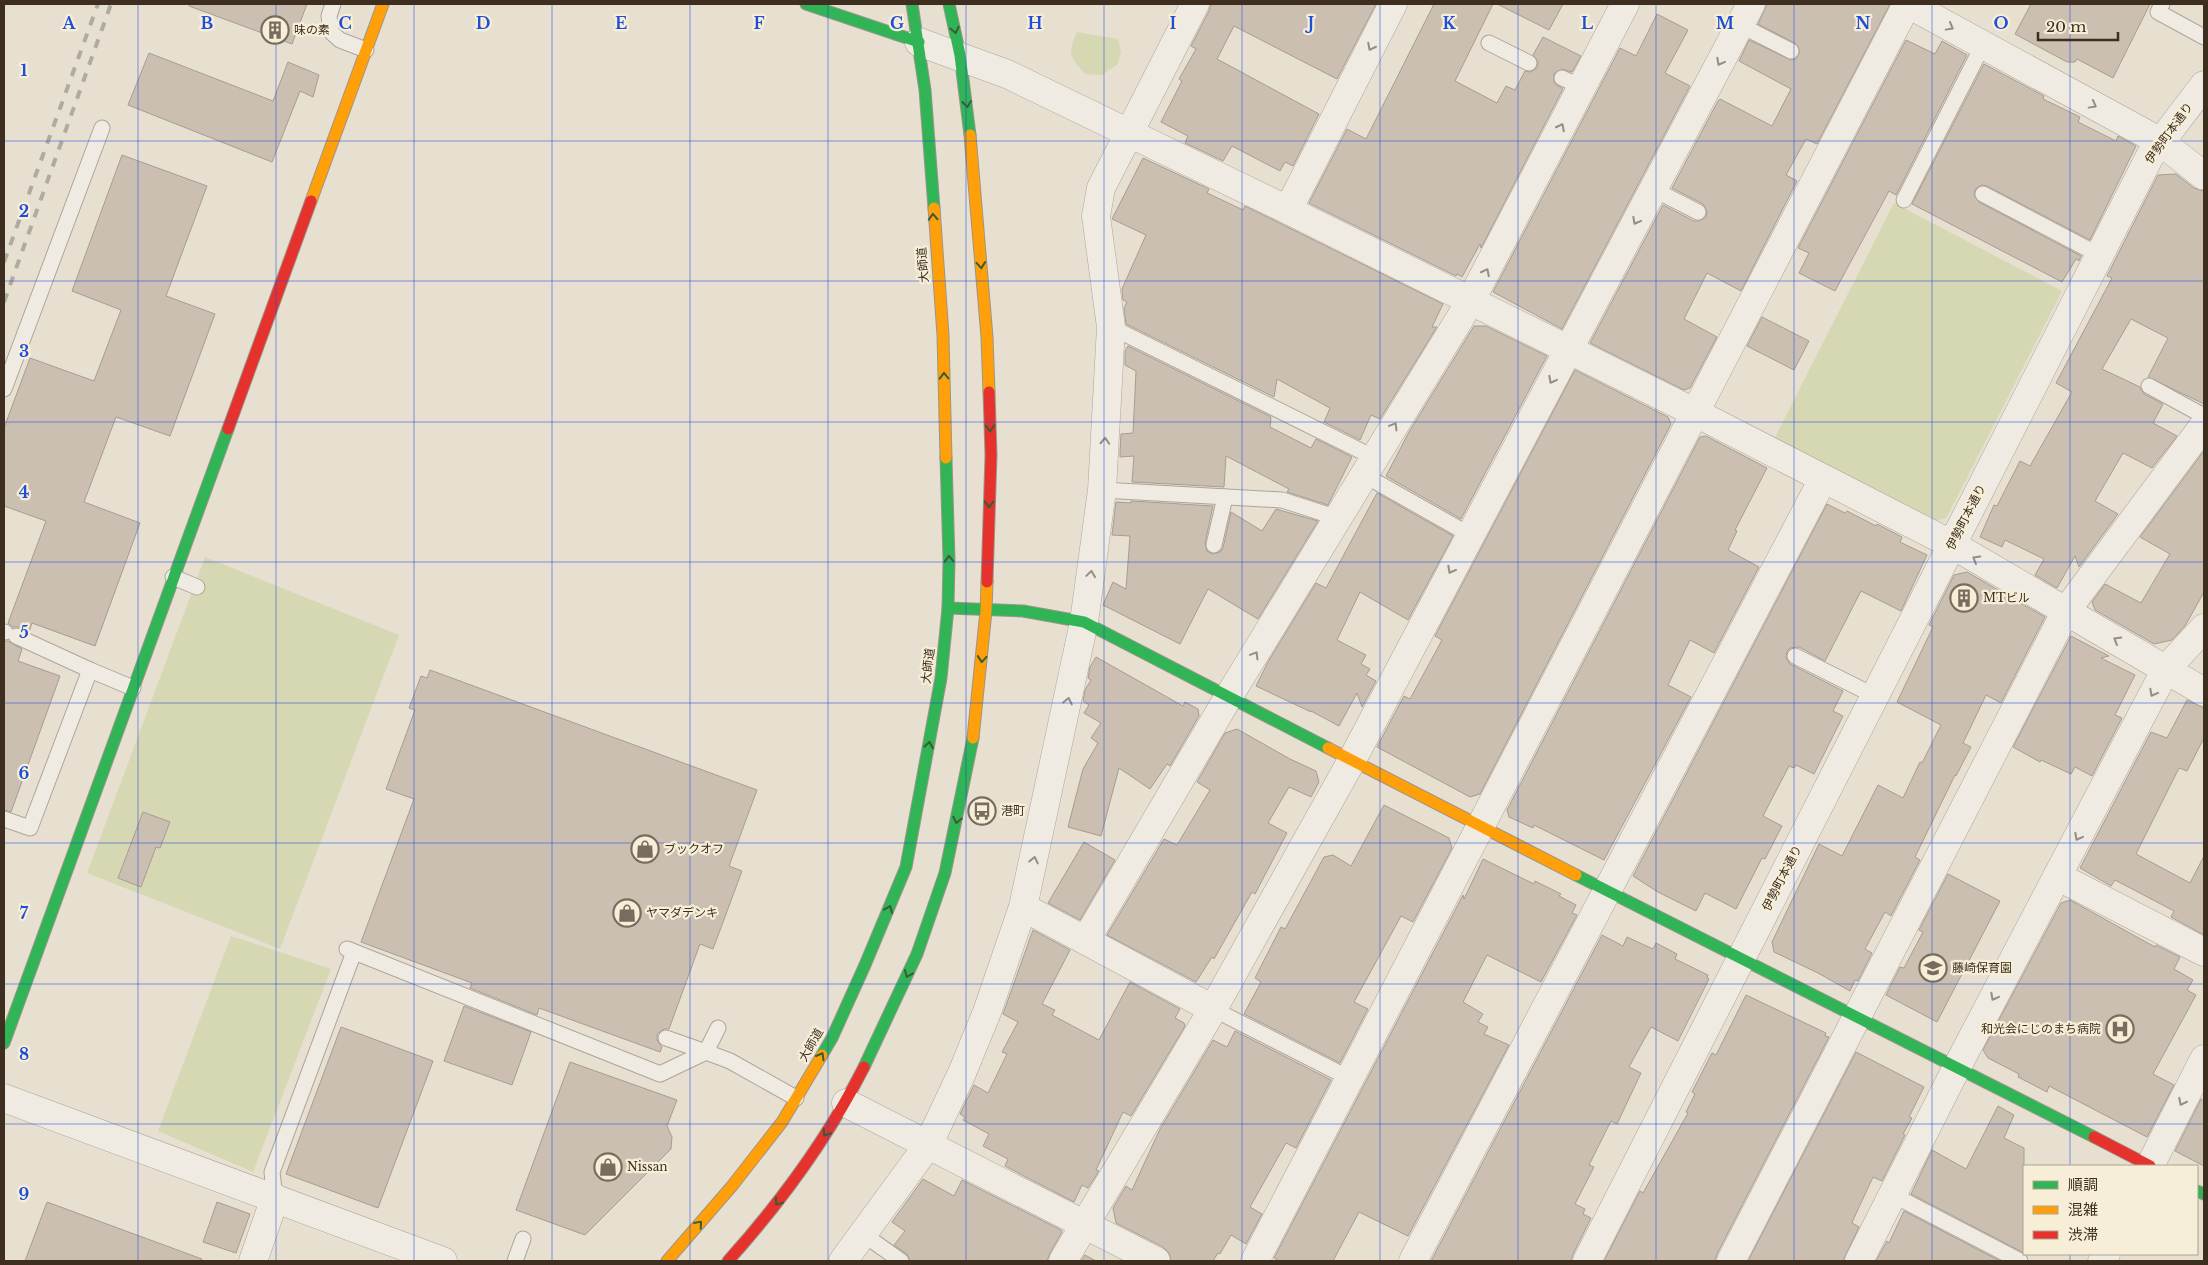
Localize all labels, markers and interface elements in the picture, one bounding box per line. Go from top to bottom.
scale bar [2038,10,2118,42]
text: A [62,13,77,33]
text: B [201,13,214,33]
text: C [338,13,352,33]
text: D [476,13,490,33]
text: E [615,13,627,33]
text: F [753,13,765,33]
text: G [890,13,904,33]
text: H [1027,13,1043,33]
text: I [1170,13,1177,33]
text: J [1305,13,1314,33]
text: K [1442,13,1456,33]
text: L [1581,13,1593,33]
text: M [1716,13,1734,33]
text: N [1855,13,1871,33]
text: O [1993,13,2009,33]
building icon: 味の素 [260,15,290,45]
text: 20 m [2046,17,2086,36]
one-way arrow [1945,21,1954,31]
place label: 味の素 [294,22,330,37]
one-way arrow [949,25,959,34]
one-way arrow [1367,42,1377,51]
one-way arrow [1716,57,1726,66]
text: 1 [21,60,28,80]
one-way arrow [2088,99,2097,109]
street label: 伊勢町本通り [2141,99,2196,166]
one-way arrow [961,100,972,108]
one-way arrow [1555,124,1565,133]
text: 2 [19,201,29,221]
one-way arrow [927,213,938,221]
one-way arrow [1632,216,1642,225]
street label: 大師道 [913,246,932,284]
one-way arrow [975,262,986,270]
one-way arrow [1480,268,1490,277]
text: 3 [19,341,29,361]
one-way arrow [939,372,949,380]
one-way arrow [1548,375,1558,384]
one-way arrow [1388,423,1398,432]
one-way arrow [985,424,995,432]
one-way arrow [1099,437,1110,445]
street label: 伊勢町本通り [1943,481,1989,552]
text: 4 [19,482,29,502]
one-way arrow [984,500,994,508]
one-way arrow [943,555,954,563]
one-way arrow [1973,555,1982,565]
one-way arrow [1447,565,1457,574]
one-way arrow [1085,570,1096,578]
building icon: MTビル [1949,583,1979,613]
place label: MTビル [1983,590,2030,605]
text: 5 [19,622,29,642]
one-way arrow [2113,637,2122,647]
street label: 大師道 [918,647,937,685]
one-way arrow [1248,651,1258,660]
one-way arrow [977,656,988,664]
one-way arrow [2149,688,2159,697]
one-way arrow [1062,696,1072,705]
one-way arrow [924,741,934,750]
text: 6 [19,763,30,783]
bus stop icon: 港町 [967,796,997,826]
place label: 港町 [1001,803,1025,818]
one-way arrow [952,815,962,824]
one-way arrow [2074,832,2084,841]
shop icon: ブックオフ [630,834,660,864]
place label: ブックオフ [664,841,724,856]
street label: 伊勢町本通り [1759,842,1805,913]
one-way arrow [1028,855,1038,864]
shop icon: ヤマダデンキ [612,898,642,928]
text: 7 [20,903,29,923]
place label: ヤマダデンキ [646,905,718,920]
one-way arrow [882,905,893,914]
school or university icon: 藤崎保育園 [1918,953,1948,983]
place label: 藤崎保育園 [1952,960,2012,975]
one-way arrow [904,969,915,978]
one-way arrow [1990,991,2000,1000]
hospital icon: 和光会にじのまち病院 [2105,1014,2135,1044]
place label: 和光会にじのまち病院 [1981,1021,2101,1036]
street label: 大師道 [795,1025,826,1064]
text: 8 [19,1044,29,1064]
one-way arrow [814,1053,824,1062]
one-way arrow [2178,1097,2188,1106]
one-way arrow [823,1127,833,1136]
shop icon: Nissan [593,1152,623,1182]
place label: Nissan [627,1159,668,1174]
legend [2023,1165,2198,1255]
text: 順調 [2068,1175,2098,1194]
text: 9 [19,1184,30,1204]
one-way arrow [775,1196,784,1206]
text: 混雑 [2068,1200,2098,1219]
one-way arrow [693,1221,702,1230]
text: 渋滞 [2068,1225,2098,1244]

